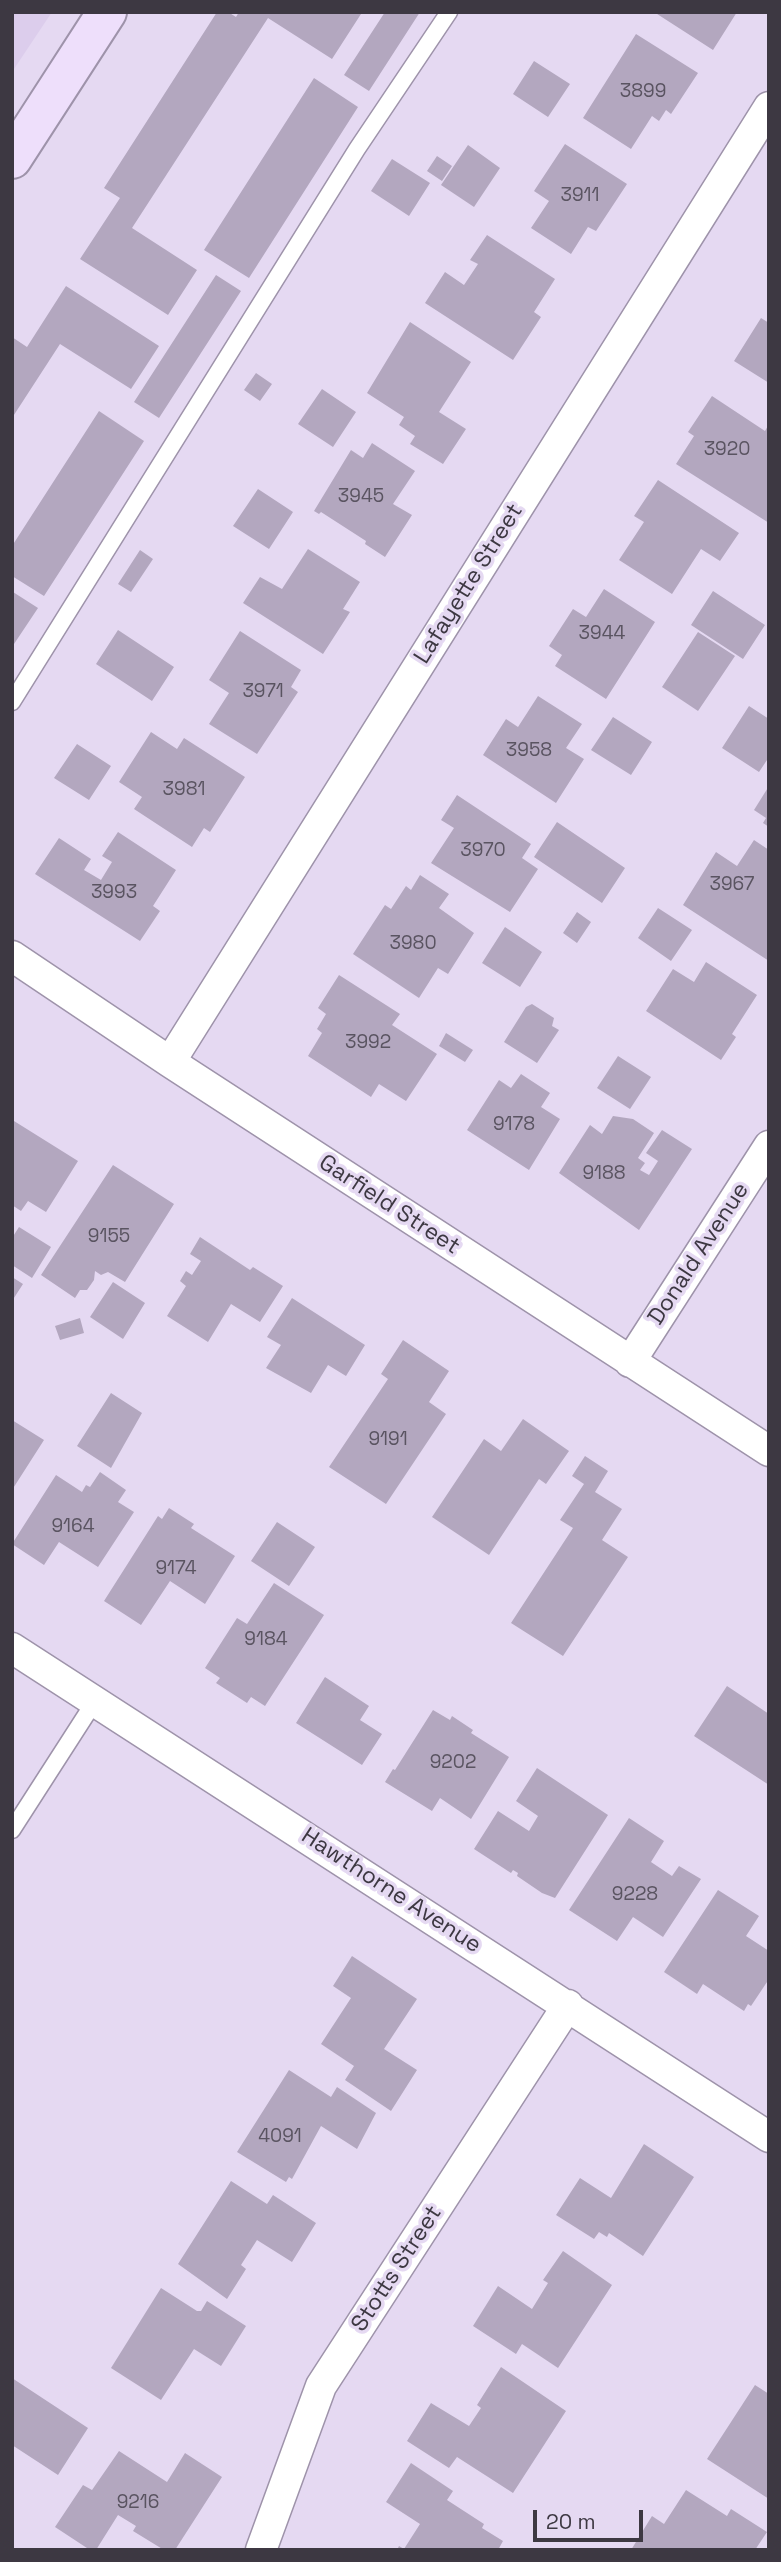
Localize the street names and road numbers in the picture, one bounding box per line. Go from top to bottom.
street label: Lafayette Street [409,499,529,669]
street label: Garfield Street [313,1149,465,1261]
street label: Donald Avenue [643,1178,755,1330]
street label: Hawthorne Avenue [296,1823,486,1959]
street label: Stotts Street [346,2201,448,2337]

